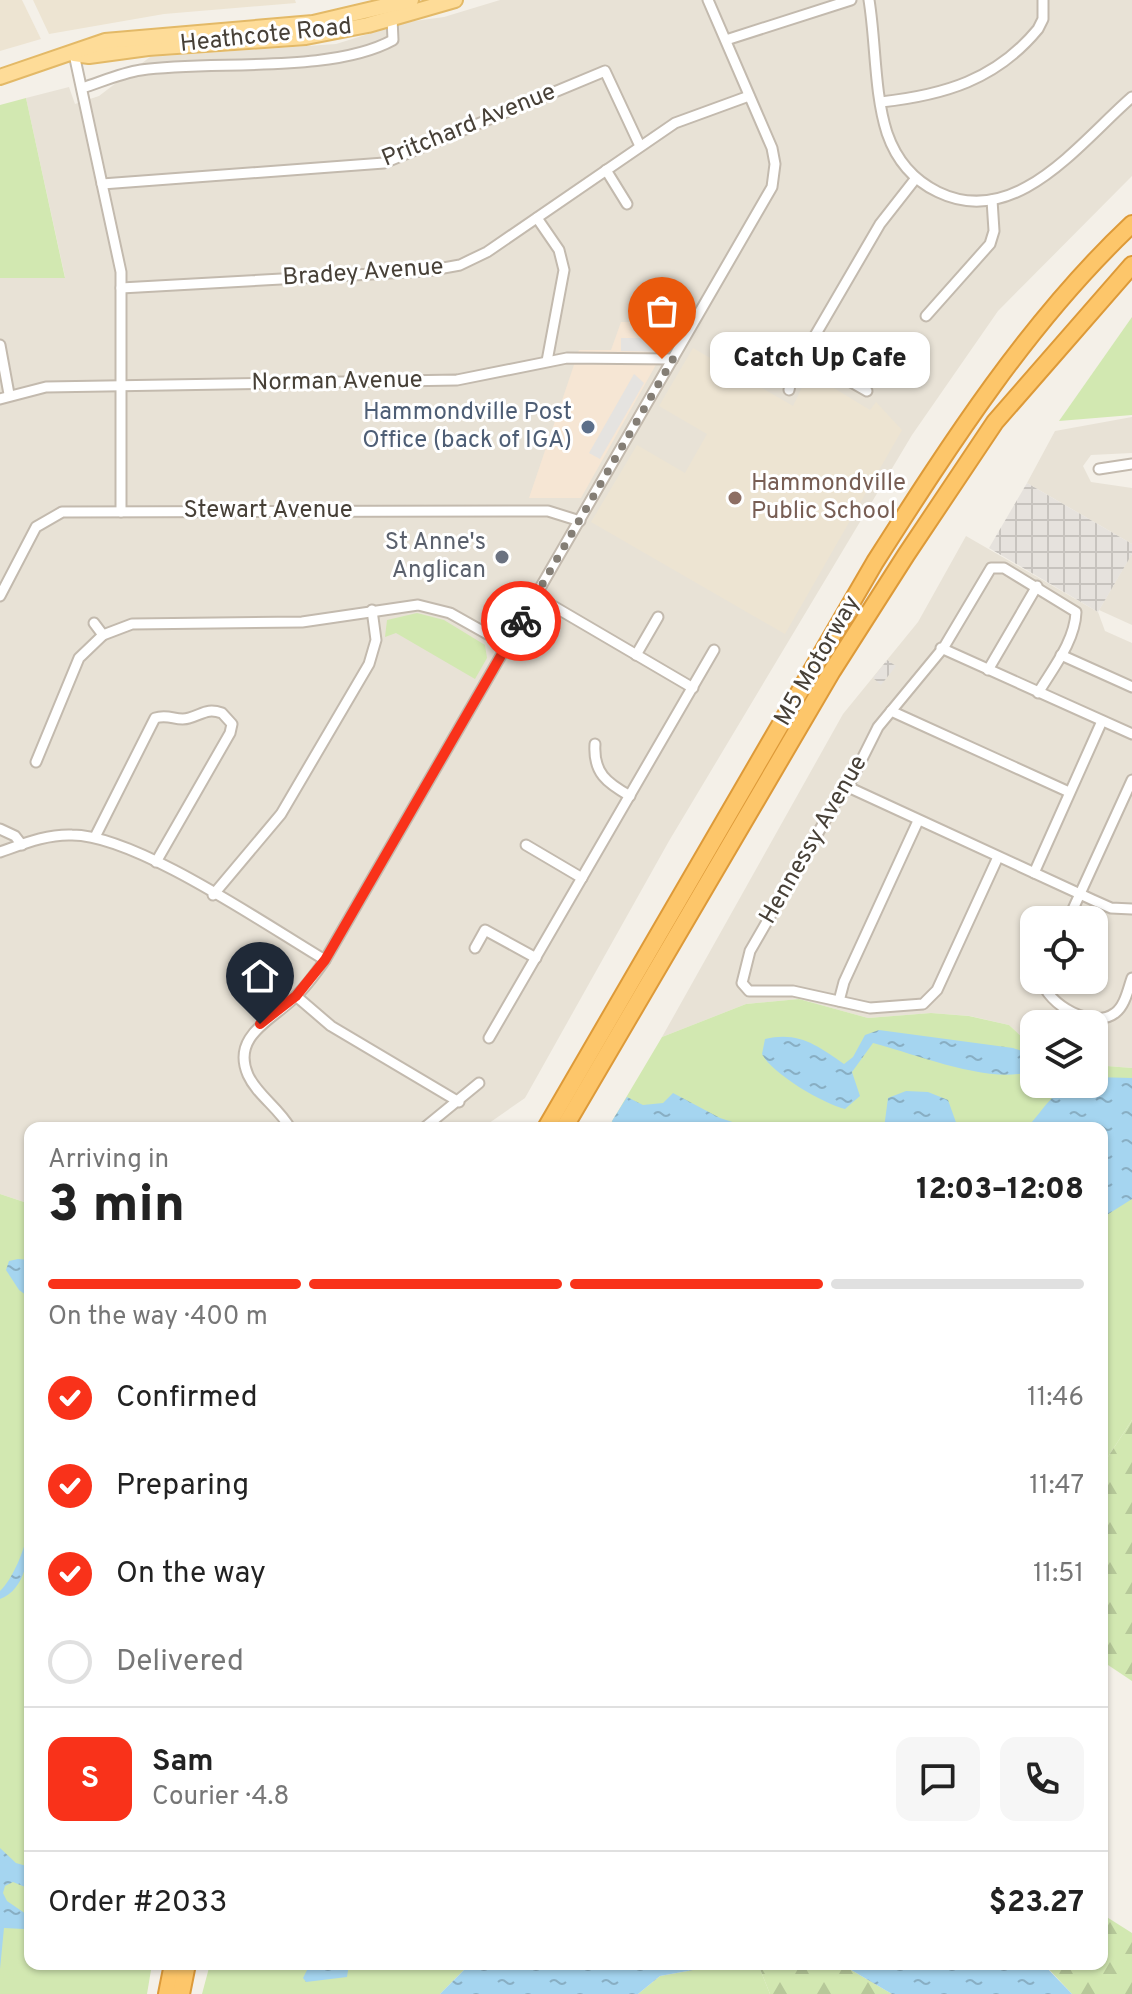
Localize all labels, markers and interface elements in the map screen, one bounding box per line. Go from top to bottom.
street label: Heathcote Road [179,12,353,60]
street label: Pritchard Avenue [378,77,560,175]
street label: Bradey Avenue [282,252,444,294]
pin [628,277,696,359]
icon: bag [640,289,684,333]
callout: Catch Up Cafe [710,331,930,387]
text: Catch Up Cafe [733,343,907,376]
street label: Norman Avenue [251,366,423,398]
place label: Hammondville Post Office (back of IGA) [362,398,572,456]
marker: Hammondville Post Office (back of IGA) [579,418,597,436]
place label: Hammondville Public School [751,469,906,527]
marker: Hammondville Public School [726,489,744,507]
street label: Stewart Avenue [183,496,353,526]
place label: St Anne's Anglican [385,528,486,586]
marker: St Anne's Anglican [493,548,511,566]
courier [481,581,561,661]
street label: M5 Motorway [769,590,867,732]
icon: bike [499,599,543,643]
street label: Hennessy Avenue [753,750,875,930]
map controls [1020,906,1108,1098]
button: locate [1020,906,1108,994]
pin [226,942,294,1024]
icon: home [238,954,282,998]
button: layers [1020,1010,1108,1098]
text: Arriving in [48,1144,169,1177]
text: 12:03–12:08 [916,1172,1084,1209]
text: 3 min [48,1174,185,1240]
text: On the way · 400 m [48,1301,268,1334]
icon: check [48,1376,92,1420]
text: Confirmed [116,1380,258,1417]
text: 11:46 [1027,1382,1084,1415]
icon: check [48,1464,92,1508]
text: Preparing [116,1468,249,1505]
text: 11:47 [1029,1470,1084,1503]
icon: check [48,1552,92,1596]
text: On the way [116,1556,266,1593]
text: 11:51 [1033,1558,1084,1591]
text: Delivered [116,1644,244,1681]
button: chat [896,1737,980,1821]
button: phone [1000,1737,1084,1821]
text: Sam [152,1744,214,1781]
text: S [81,1761,99,1798]
text: Courier · 4.8 [152,1781,289,1814]
text: Order #2033 [48,1885,227,1922]
text: $23.27 [989,1885,1084,1922]

